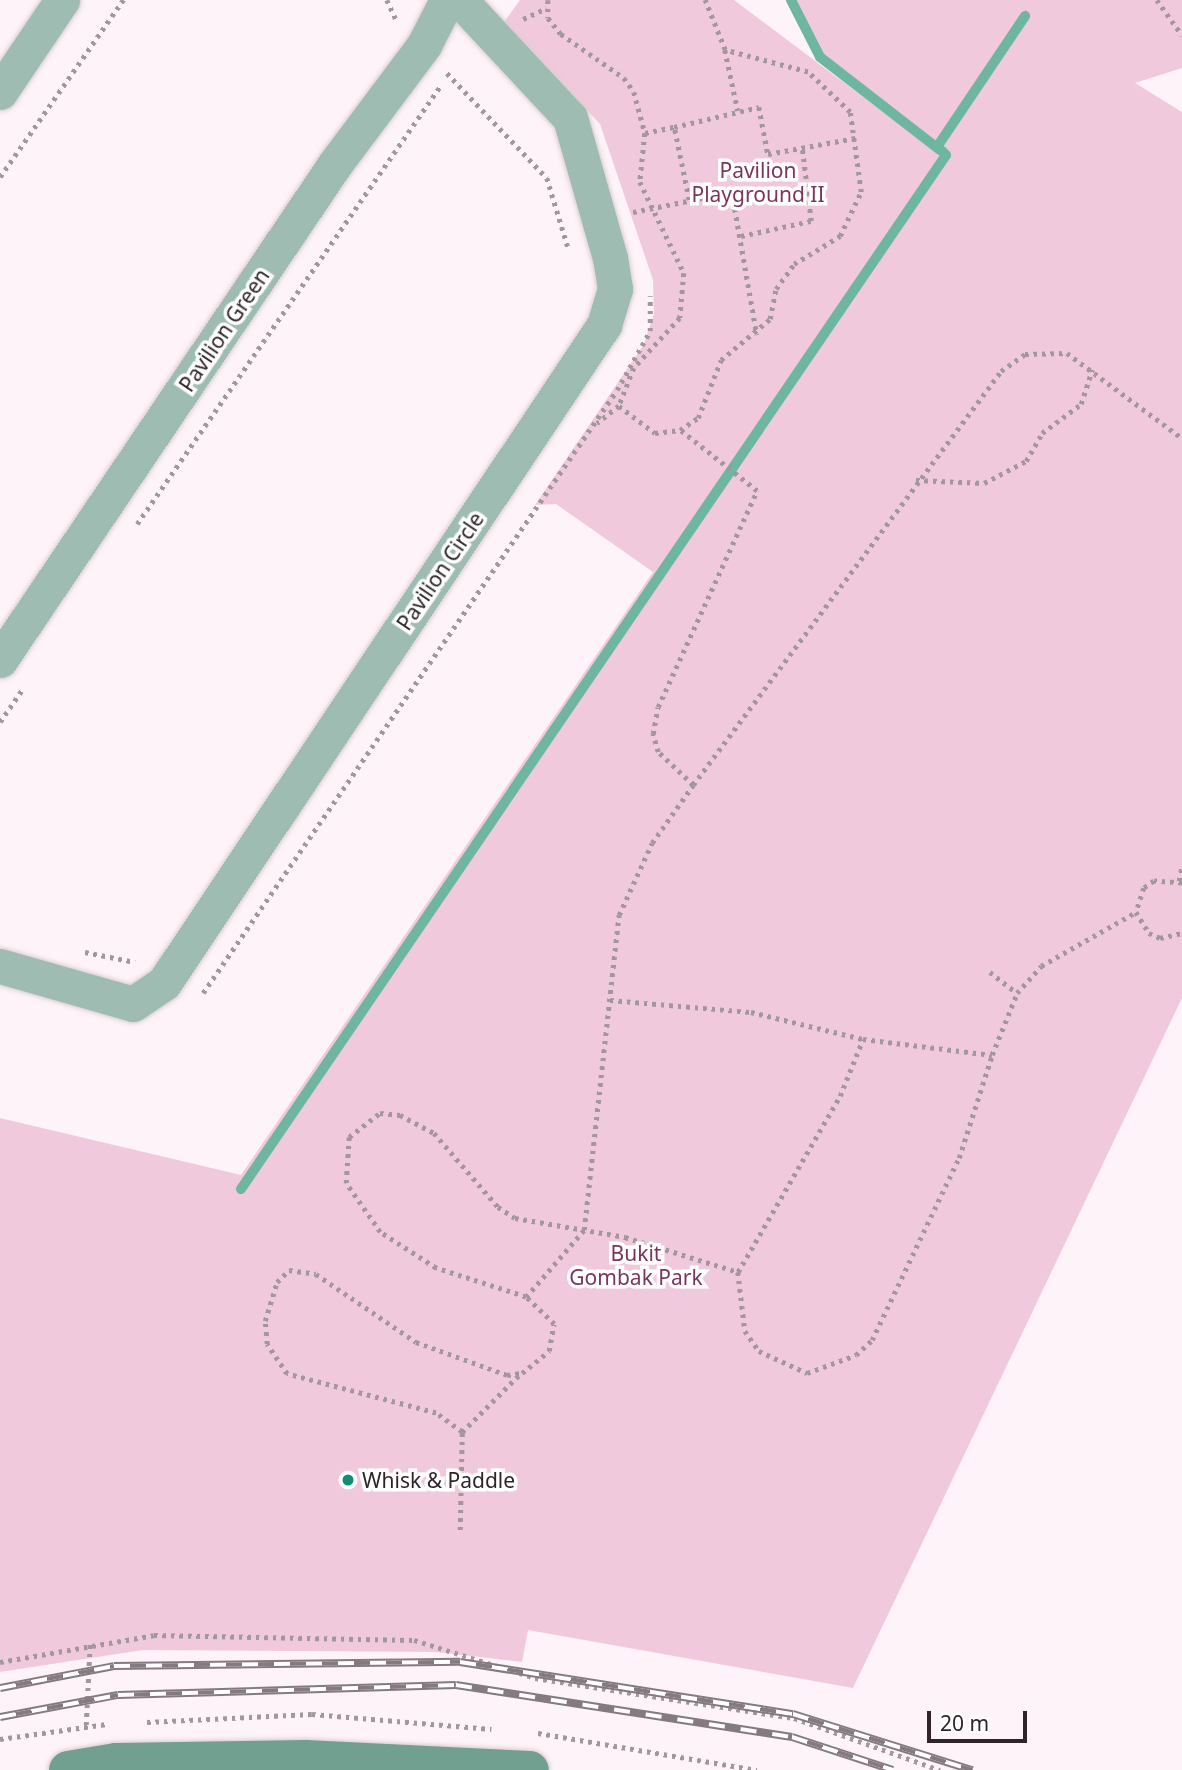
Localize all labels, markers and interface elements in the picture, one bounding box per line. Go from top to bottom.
park label: Pavilion Playground II [691,157,825,207]
street label: Pavilion Green [174,264,274,396]
street label: Pavilion Circle [391,507,489,635]
park label: Bukit Gombak Park [569,1240,703,1290]
place label: Whisk & Paddle [362,1467,515,1493]
marker: Whisk & Paddle [340,1472,356,1488]
scale bar [930,1696,1030,1740]
text: 20 m [940,1709,989,1737]

